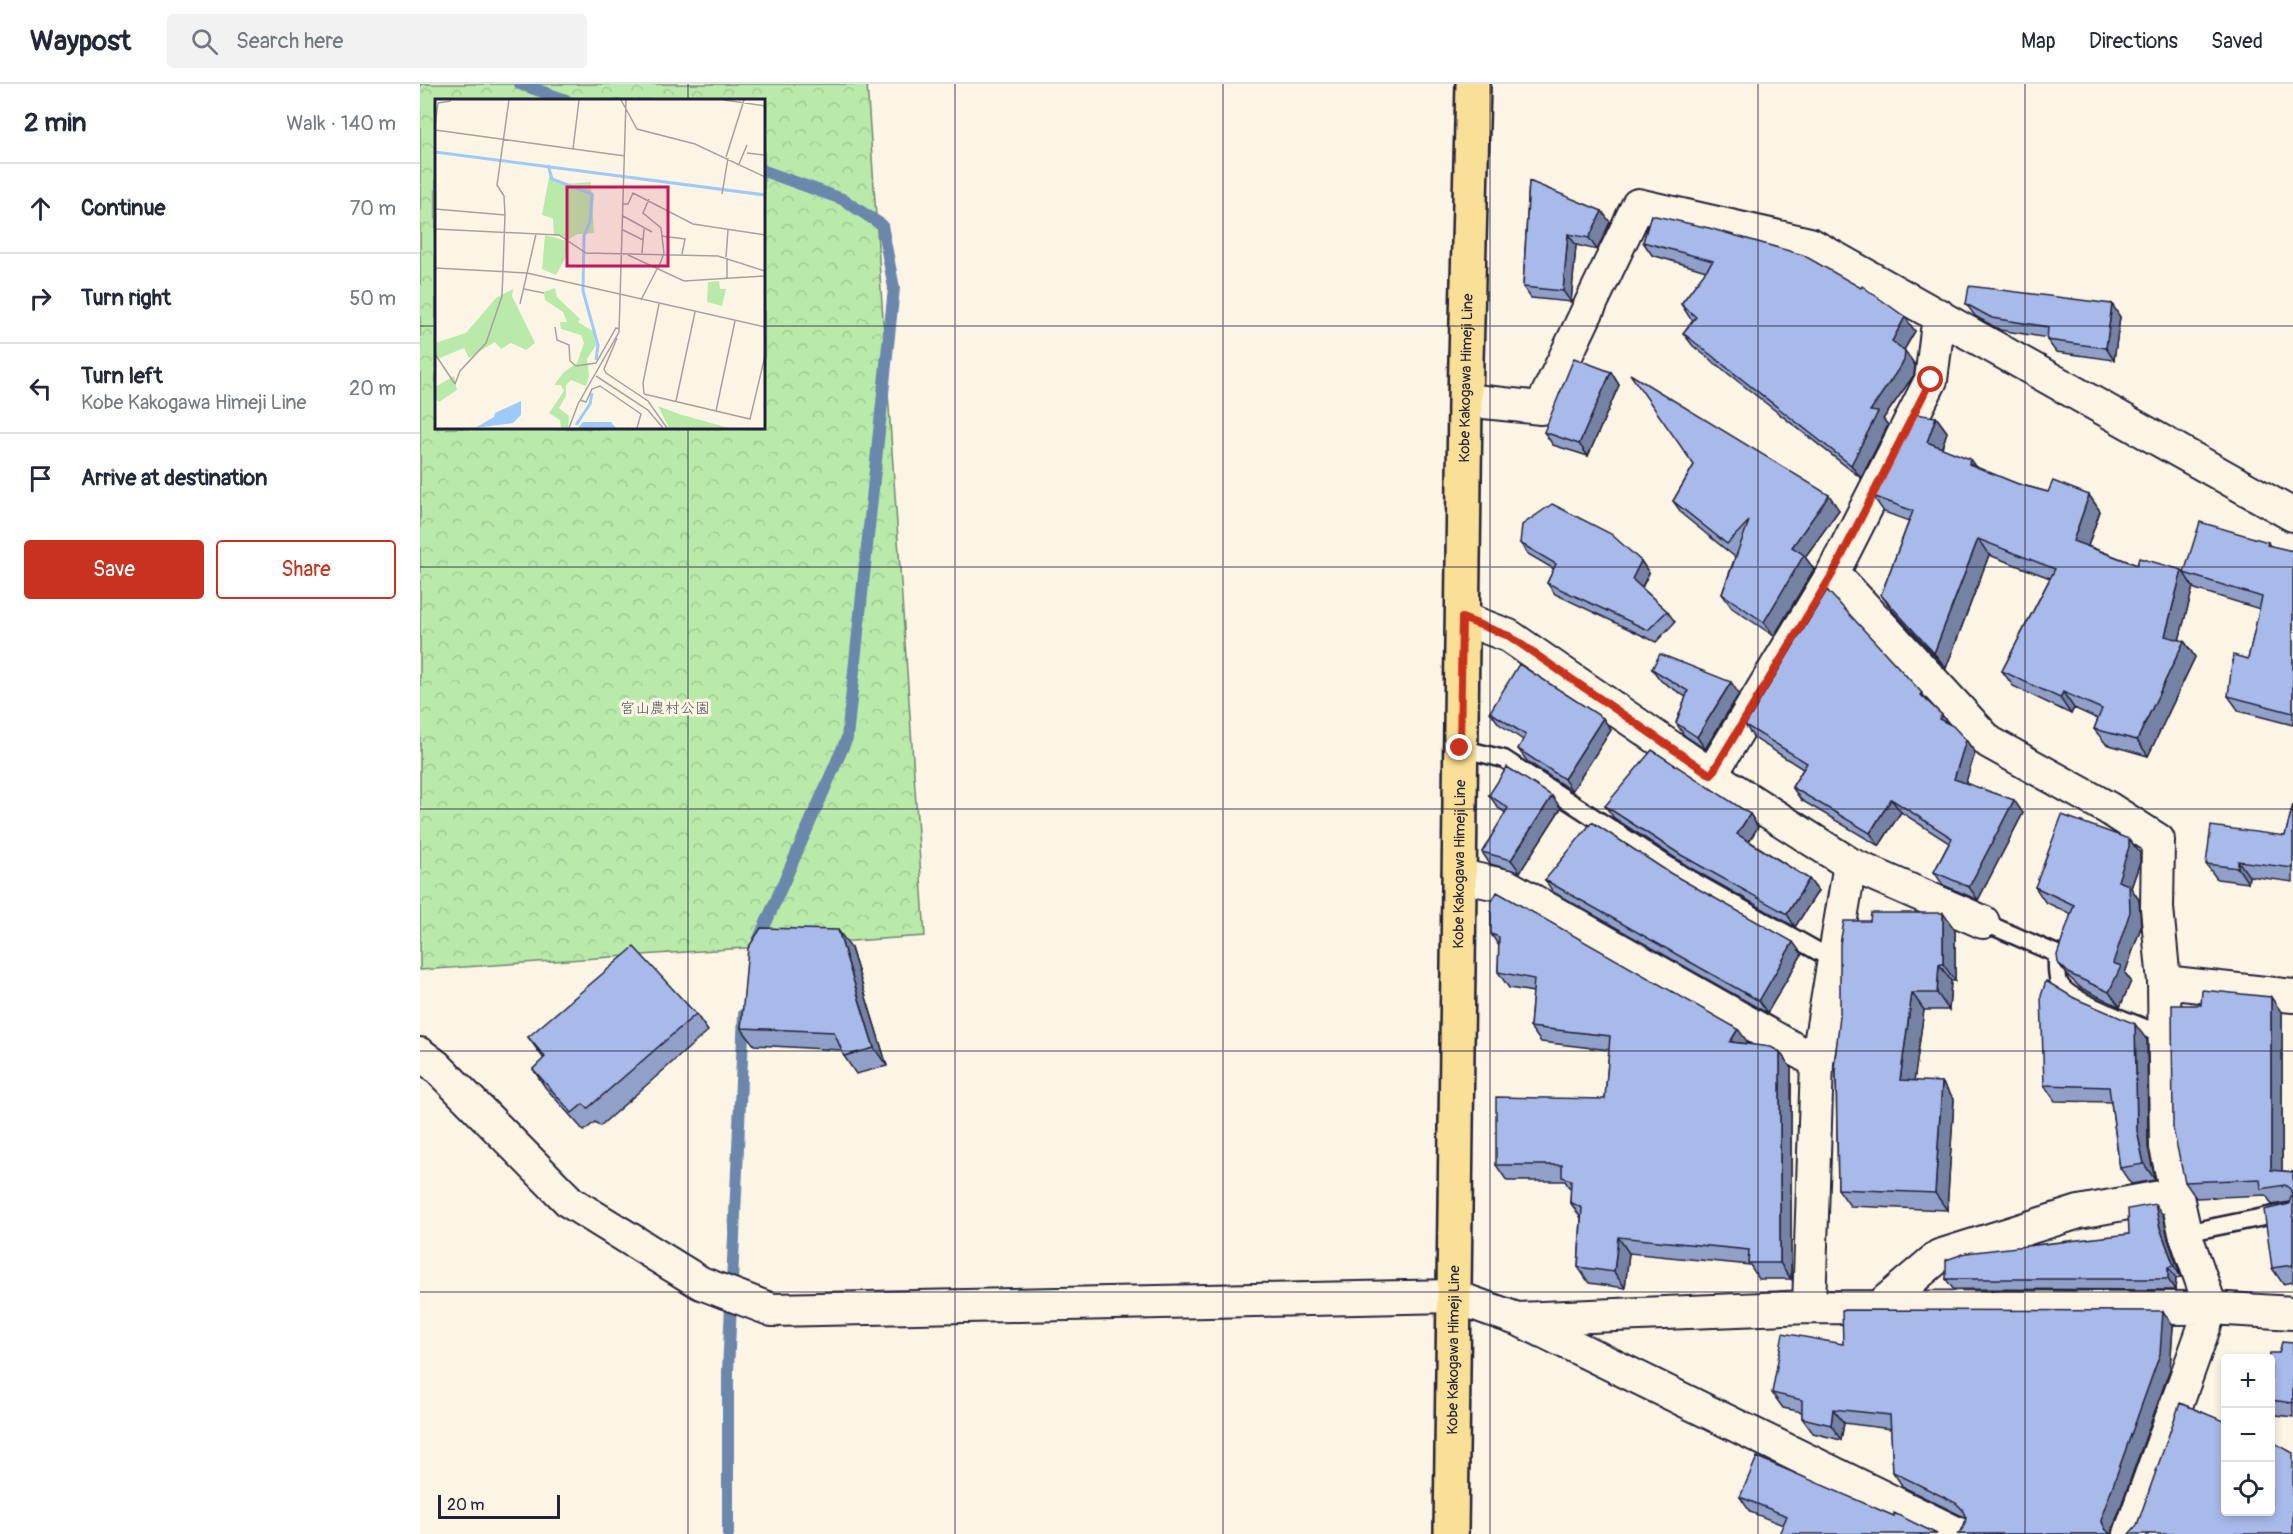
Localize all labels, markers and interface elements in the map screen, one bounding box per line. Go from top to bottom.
search box [167,14,587,68]
text: Waypost [30,24,131,59]
icon: search [188,25,221,58]
text: Search here [236,27,343,55]
text: Map [2021,28,2056,55]
text: Directions [2089,28,2178,55]
text: Saved [2211,28,2263,55]
inset map [435,99,765,429]
text: 2 min [24,107,86,139]
text: Walk · 140 m [286,111,396,136]
icon: ahead [24,192,57,225]
text: Continue [81,194,165,222]
text: 70 m [350,196,396,221]
icon: right [24,282,57,315]
text: Turn right [81,284,171,312]
text: 50 m [349,286,396,311]
street label: Kobe Kakogawa Himeji Line [1455,293,1477,463]
text: Turn left [81,362,163,390]
route start [1917,366,1943,392]
icon: left [24,372,57,405]
text: 20 m [349,376,396,401]
text: Kobe Kakogawa Himeji Line [81,390,306,415]
icon: arrive [24,462,57,495]
text: Arrive at destination [81,464,267,492]
button: Save [24,540,204,599]
button: Share [216,540,396,599]
park label: 宮山農村公園 [620,699,710,718]
route end [1446,734,1472,760]
street label: Kobe Kakogawa Himeji Line [1449,779,1470,949]
street label: Kobe Kakogawa Himeji Line [1443,1265,1464,1435]
map controls [2221,1354,2275,1516]
button: + [2221,1354,2275,1408]
button: − [2221,1408,2275,1462]
button: locate [2221,1462,2275,1516]
scale bar [438,1492,560,1520]
text: 20 m [447,1495,485,1515]

